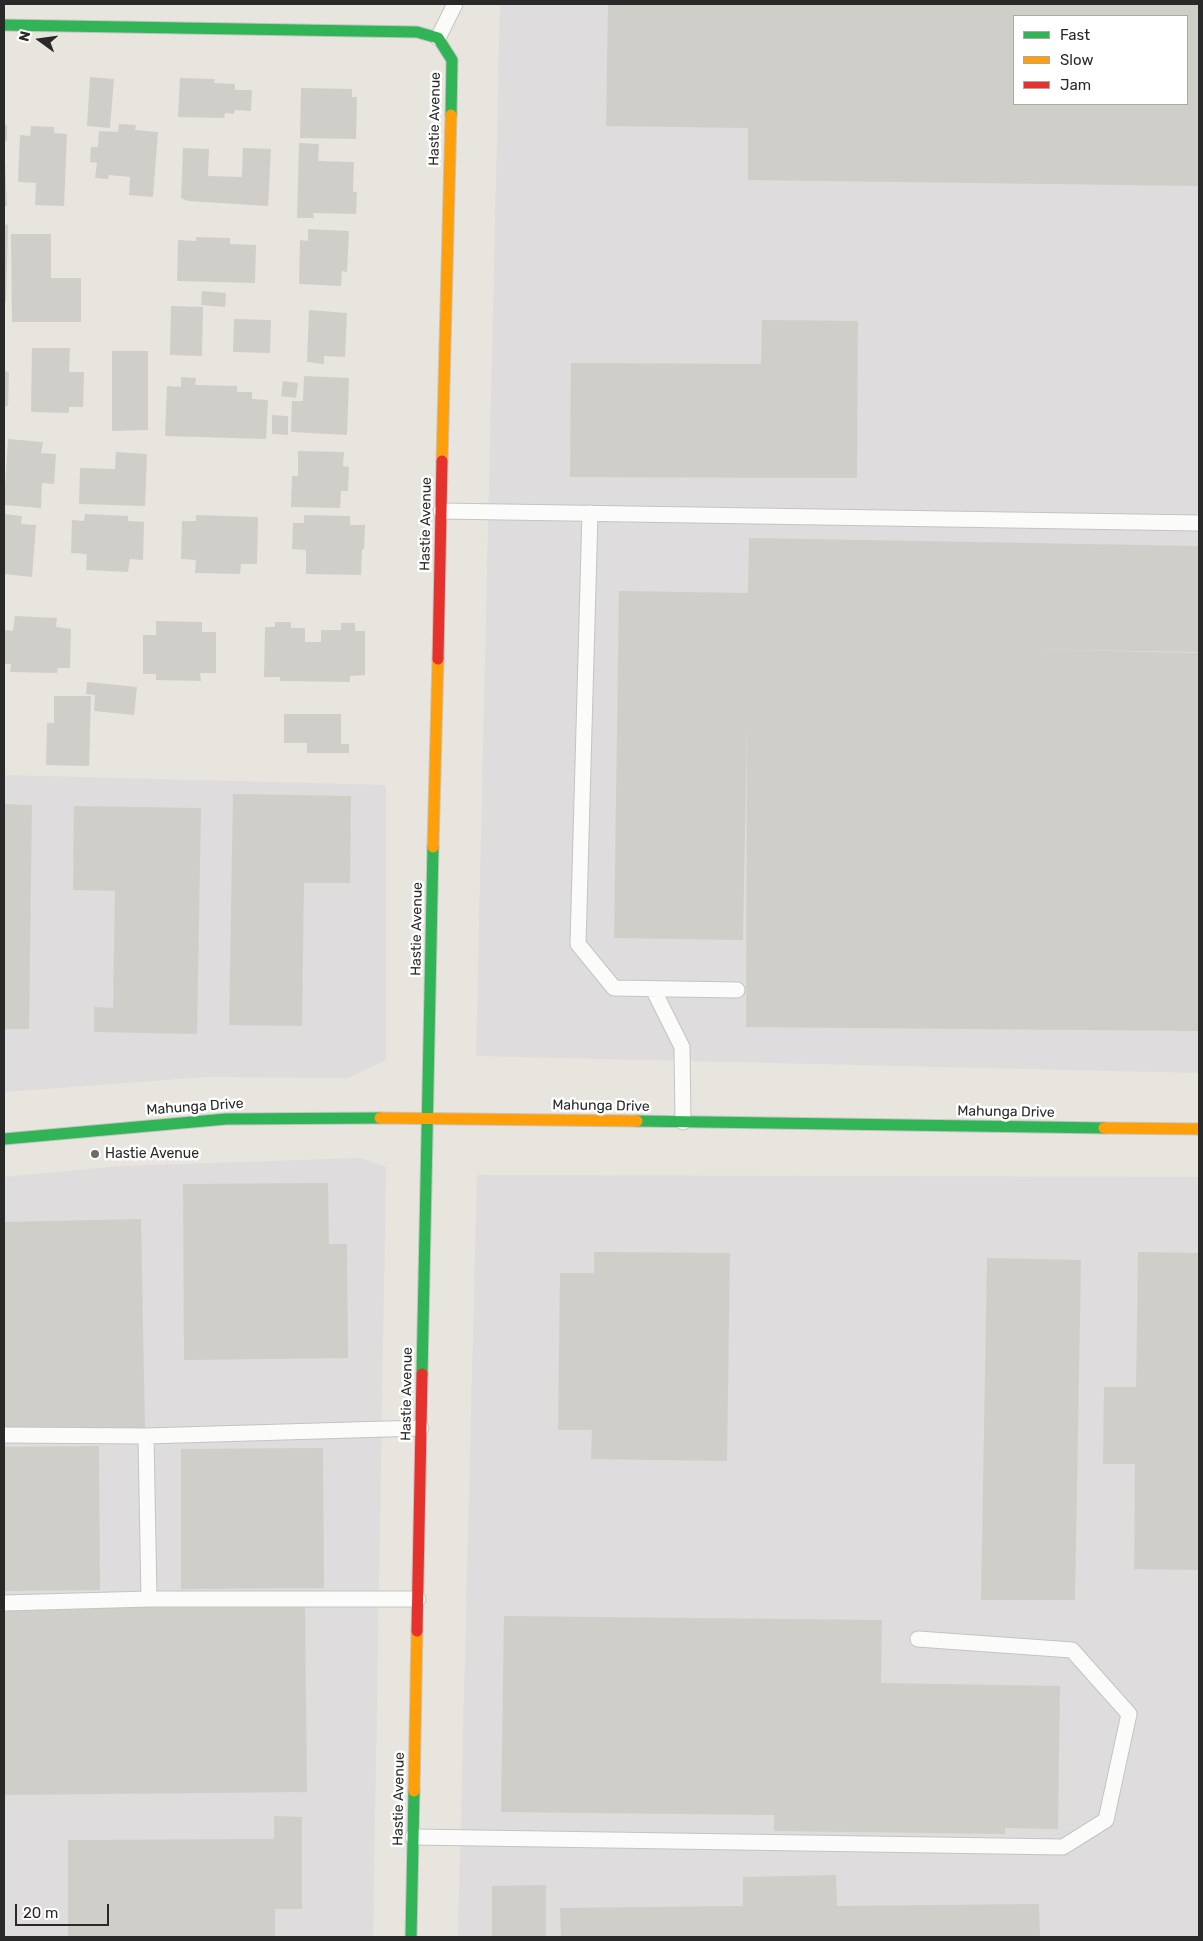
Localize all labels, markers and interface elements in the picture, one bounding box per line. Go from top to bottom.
north arrow [15,15,65,65]
legend [1013,15,1188,105]
text: Fast [1060,26,1090,44]
text: N [15,29,34,43]
text: Slow [1060,51,1093,69]
street label: Hastie Avenue [426,72,444,166]
text: Jam [1060,76,1091,94]
street label: Hastie Avenue [417,477,435,571]
street label: Hastie Avenue [408,882,426,976]
street label: Mahunga Drive [146,1095,244,1119]
street label: Mahunga Drive [552,1097,650,1115]
street label: Mahunga Drive [957,1103,1055,1121]
place label: Hastie Avenue [105,1146,199,1162]
marker: Hastie Avenue [89,1148,101,1160]
street label: Hastie Avenue [398,1347,416,1441]
street label: Hastie Avenue [390,1752,408,1846]
scale bar [18,1894,111,1926]
text: 20 m [23,1904,58,1922]

